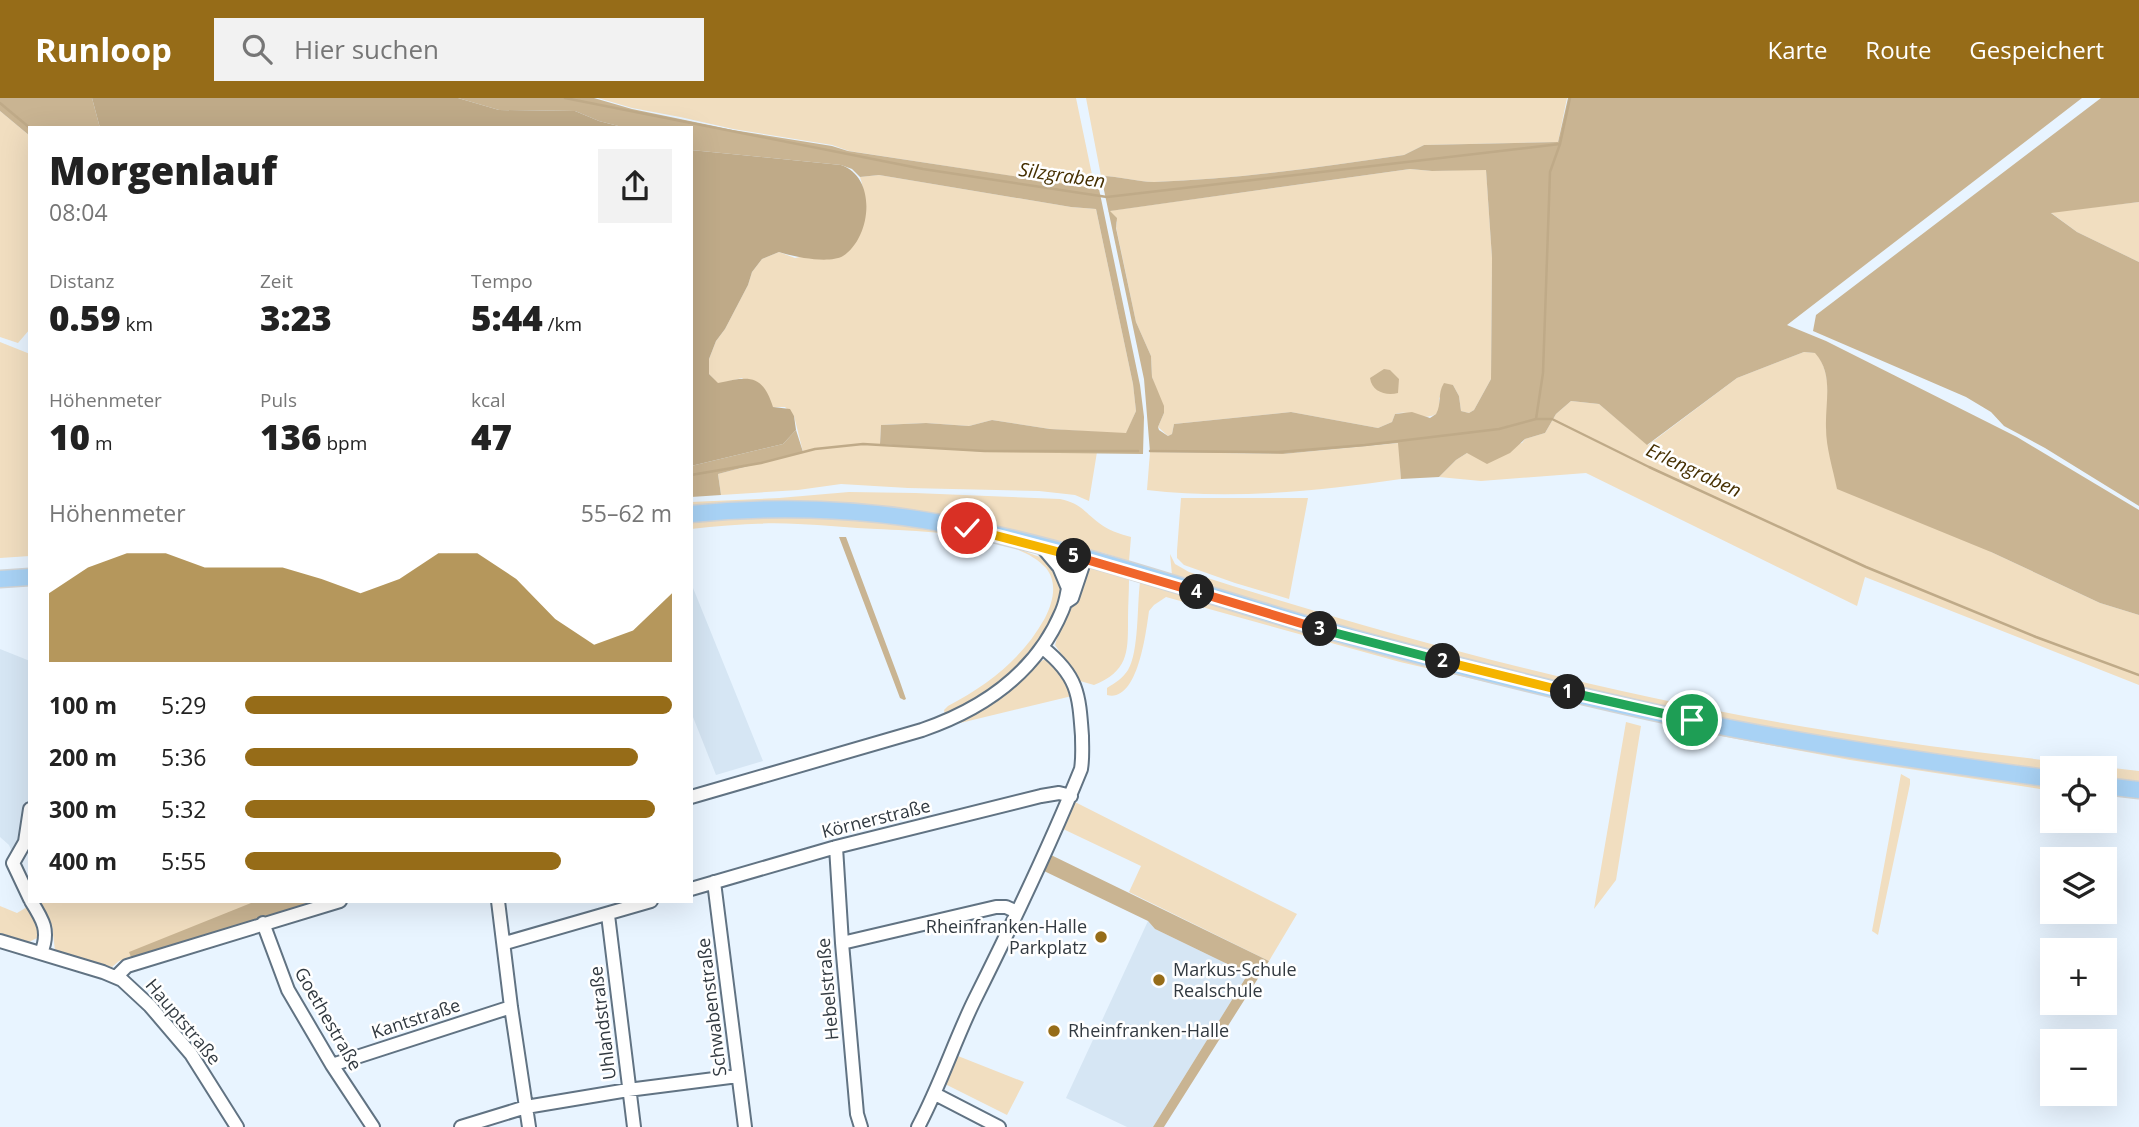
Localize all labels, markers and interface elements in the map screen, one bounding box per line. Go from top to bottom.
search box [214,18,704,81]
text: Runloop [35,27,172,72]
icon: search [238,30,276,68]
text: Hier suchen [294,31,439,67]
text: Karte [1767,33,1827,66]
text: Route [1865,33,1931,66]
text: Gespeichert [1969,33,2104,66]
text: Morgenlauf [49,144,277,196]
button: share [598,149,672,223]
water label: Silzgraben [1017,156,1107,194]
text: 08:04 [49,196,108,228]
text: Distanz [49,268,115,294]
text: Zeit [260,268,293,294]
text: Tempo [471,268,533,294]
text: 0.59 [49,294,121,341]
text: 3:23 [260,294,332,341]
text: 5:44 [471,294,543,341]
text: km [121,311,153,337]
text: /km [543,311,582,337]
text: Höhenmeter [49,387,162,413]
text: Puls [260,387,297,413]
text: kcal [471,387,505,413]
text: 10 [49,413,90,460]
text: 136 [260,413,322,460]
text: 47 [471,413,512,460]
text: m [90,430,113,456]
text: bpm [322,430,367,456]
water label: Erlengraben [1642,437,1746,503]
text: Höhenmeter [49,497,186,529]
text: 55–62 m [581,497,672,529]
pin [937,498,997,558]
icon: check [948,509,986,547]
pin: 5 [1056,538,1092,574]
text: 5 [1068,542,1079,568]
pin: 4 [1180,574,1214,610]
text: 4 [1191,578,1202,604]
pin: 3 [1302,612,1338,646]
text: 3 [1314,615,1325,641]
pin: 2 [1426,644,1460,678]
text: 2 [1437,647,1448,673]
pin: 1 [1550,674,1586,710]
text: 1 [1562,678,1573,704]
text: 100 m [49,689,117,721]
text: 5:29 [161,689,207,721]
pin [1662,690,1722,750]
icon: arrive [1673,701,1711,739]
text: 200 m [49,741,117,773]
text: 5:36 [161,741,207,773]
map controls [2040,756,2117,1106]
button: locate [2040,756,2117,833]
text: 300 m [49,793,117,825]
text: 5:32 [161,793,207,825]
street label: Körnerstraße [819,793,933,843]
text: 400 m [49,845,117,877]
text: 5:55 [161,845,207,877]
button: layers [2040,847,2117,924]
place label: Rheinfranken-Halle Parkplatz [926,914,1087,959]
marker: Rheinfranken-Halle Parkplatz [1093,929,1109,945]
street label: Schwabenstraße [691,937,731,1078]
street label: Hebelstraße [811,937,843,1041]
button: + [2040,938,2117,1015]
place label: Markus-Schule Realschule [1173,957,1297,1002]
street label: Goethestraße [290,963,368,1074]
street label: Uhlandstraße [583,965,621,1081]
marker: Markus-Schule Realschule [1151,972,1167,988]
street label: Hauptstraße [141,973,227,1069]
street label: Kantstraße [368,992,463,1044]
place label: Rheinfranken-Halle [1068,1018,1229,1042]
marker: Rheinfranken-Halle [1046,1023,1062,1039]
button: − [2040,1029,2117,1106]

